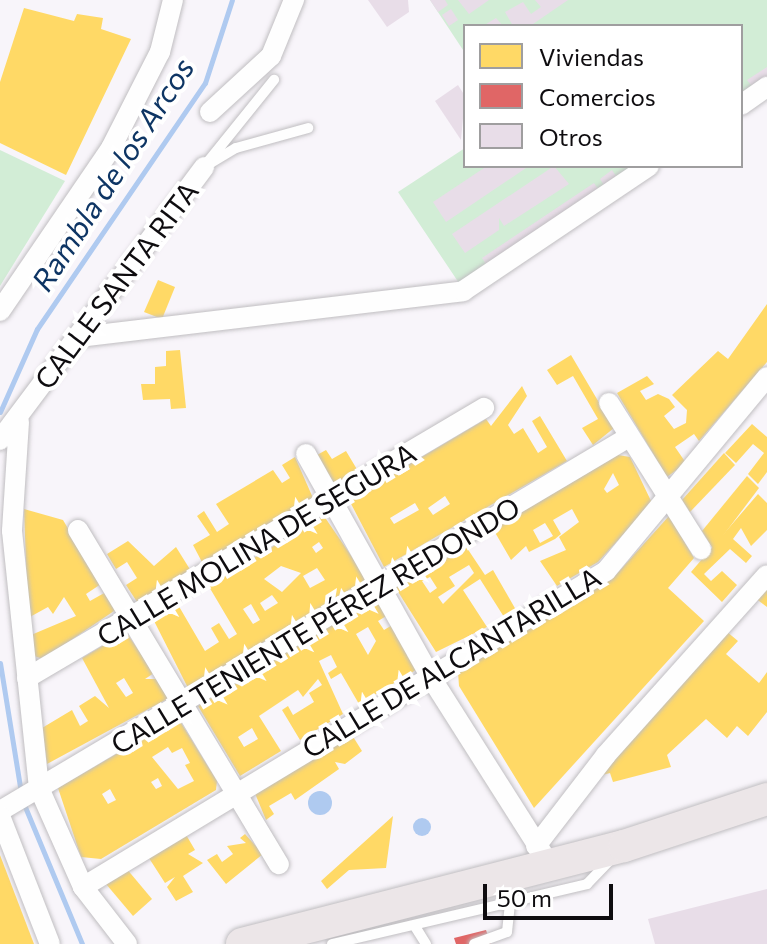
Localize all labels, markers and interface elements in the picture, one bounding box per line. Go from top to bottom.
legend [463,24,743,168]
text: Viviendas [539,42,644,71]
water label: Rambla de los Arcos [23,51,201,297]
text: Comercios [539,82,656,111]
text: Otros [539,122,603,151]
street label: CALLE SANTA RITA [27,175,205,395]
street label: CALLE MOLINA DE SEGURA [90,435,422,653]
street label: CALLE TENIENTE PÉREZ REDONDO [105,489,525,761]
street label: CALLE DE ALCANTARILLA [296,559,606,765]
scale bar [487,868,617,918]
text: 50 m [497,883,552,912]

